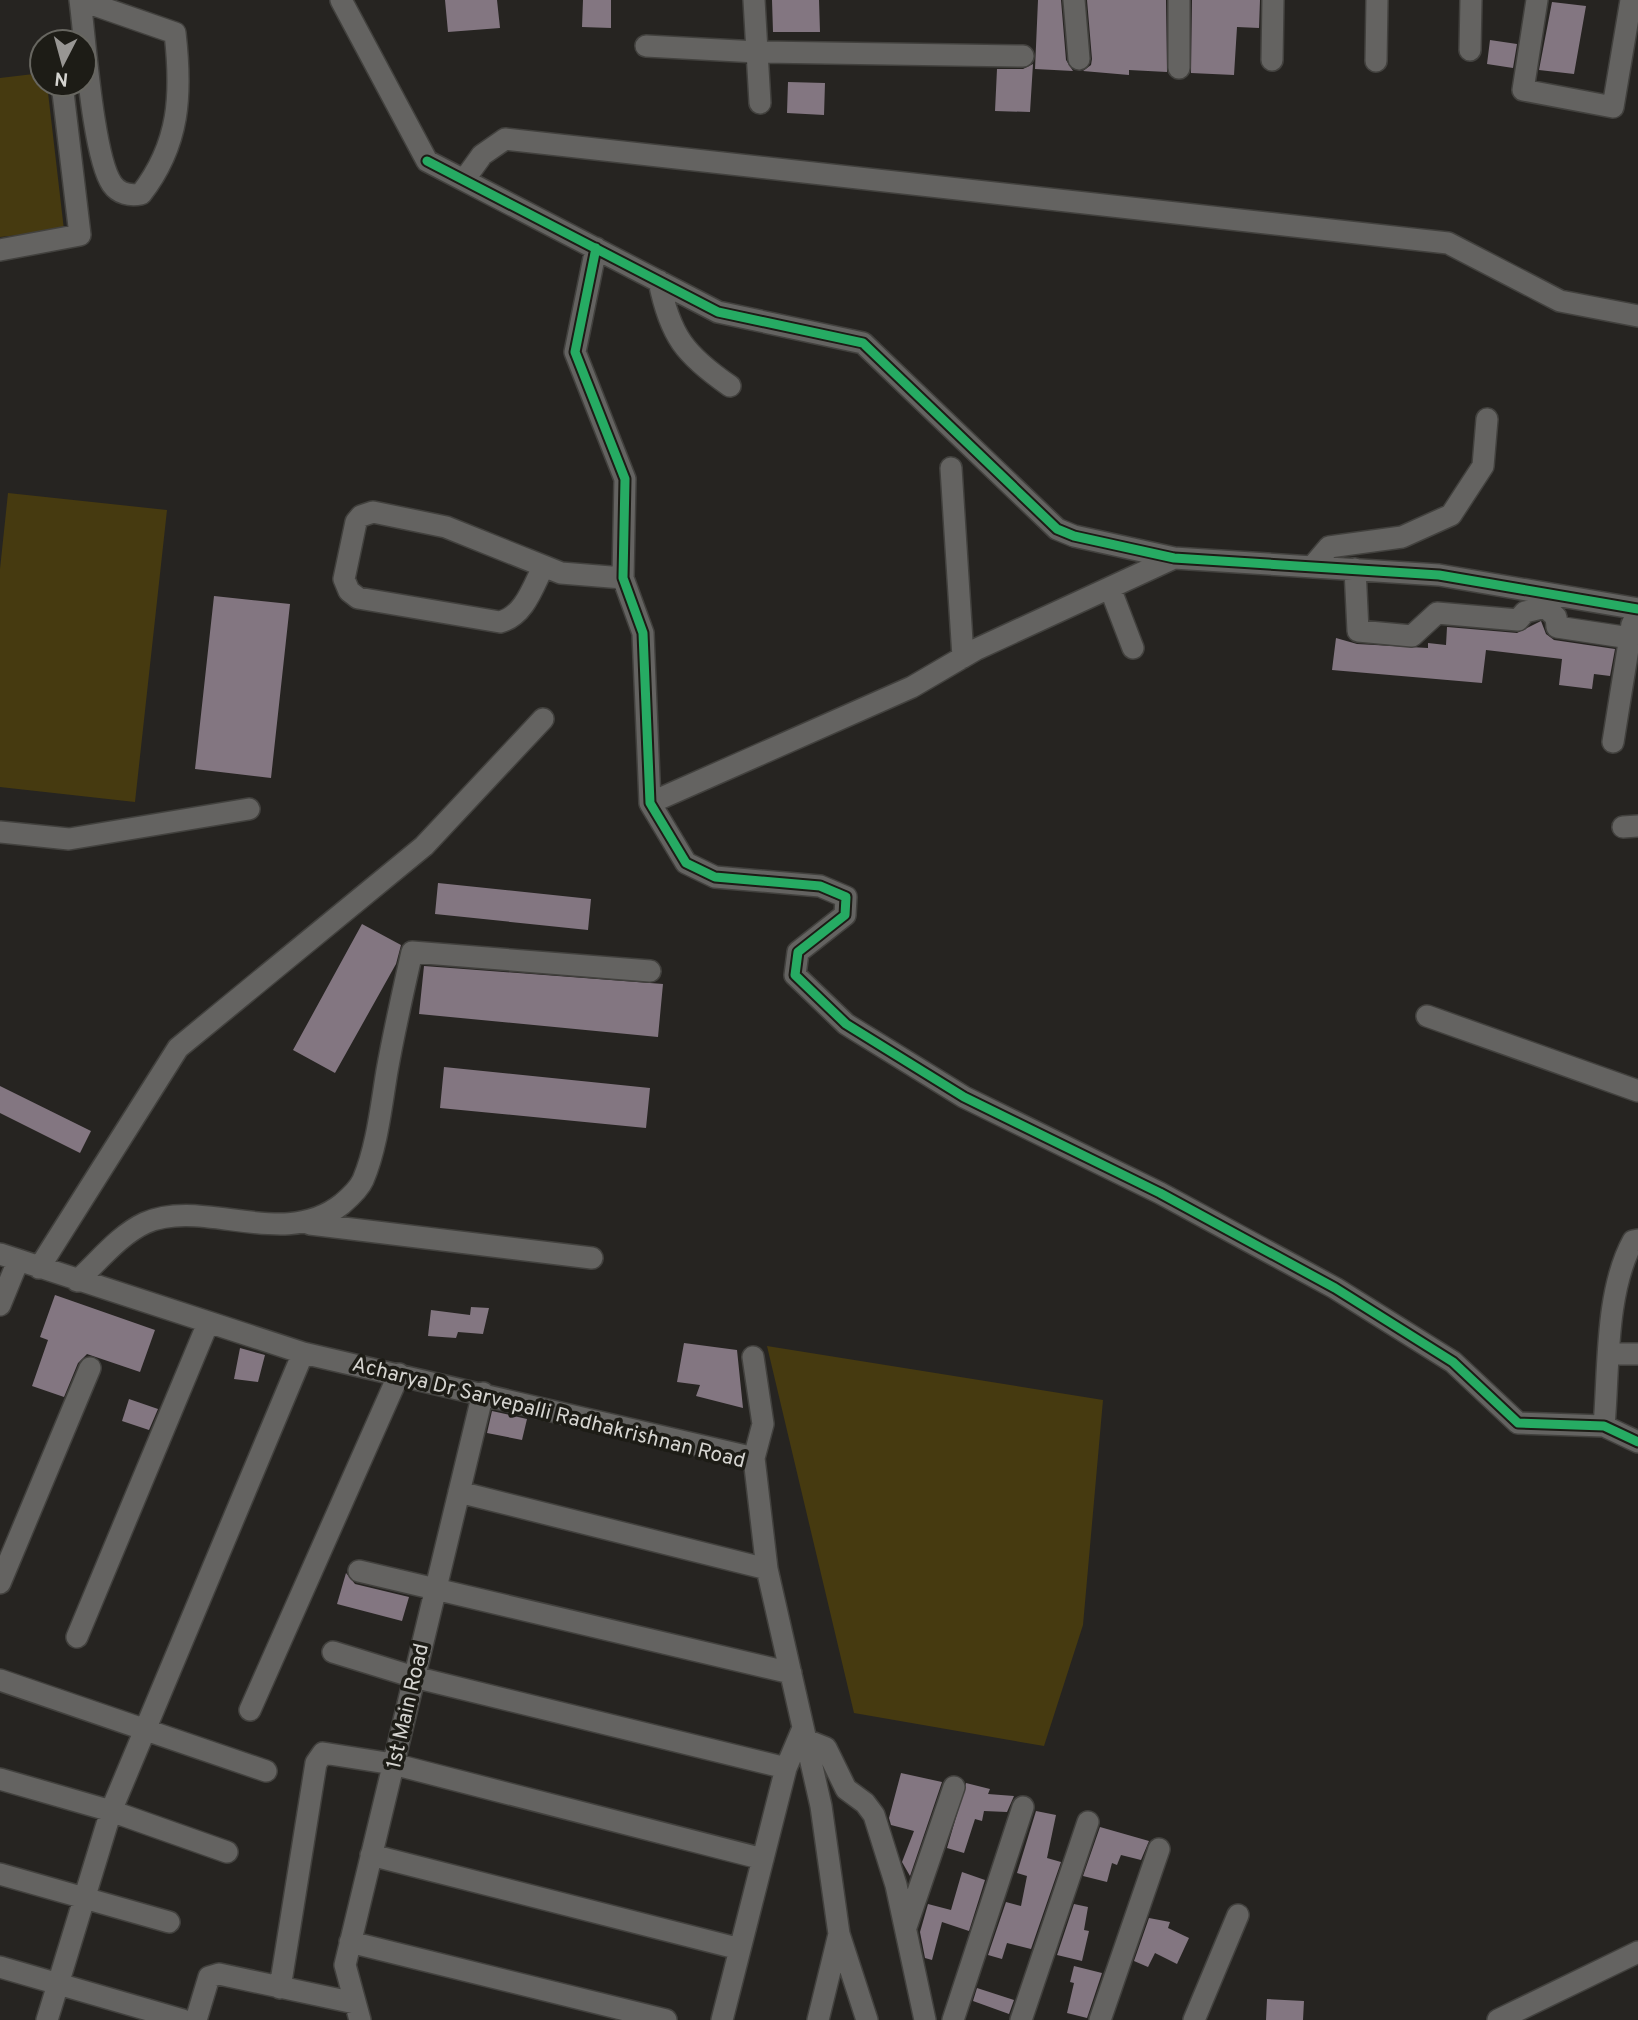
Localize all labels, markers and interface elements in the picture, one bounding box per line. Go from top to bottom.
north arrow [28,28,98,98]
text: N [53,65,69,91]
street label: Acharya Dr Sarvepalli Radhakrishnan Road [349,1351,748,1475]
street label: 1st Main Road [381,1641,436,1772]

